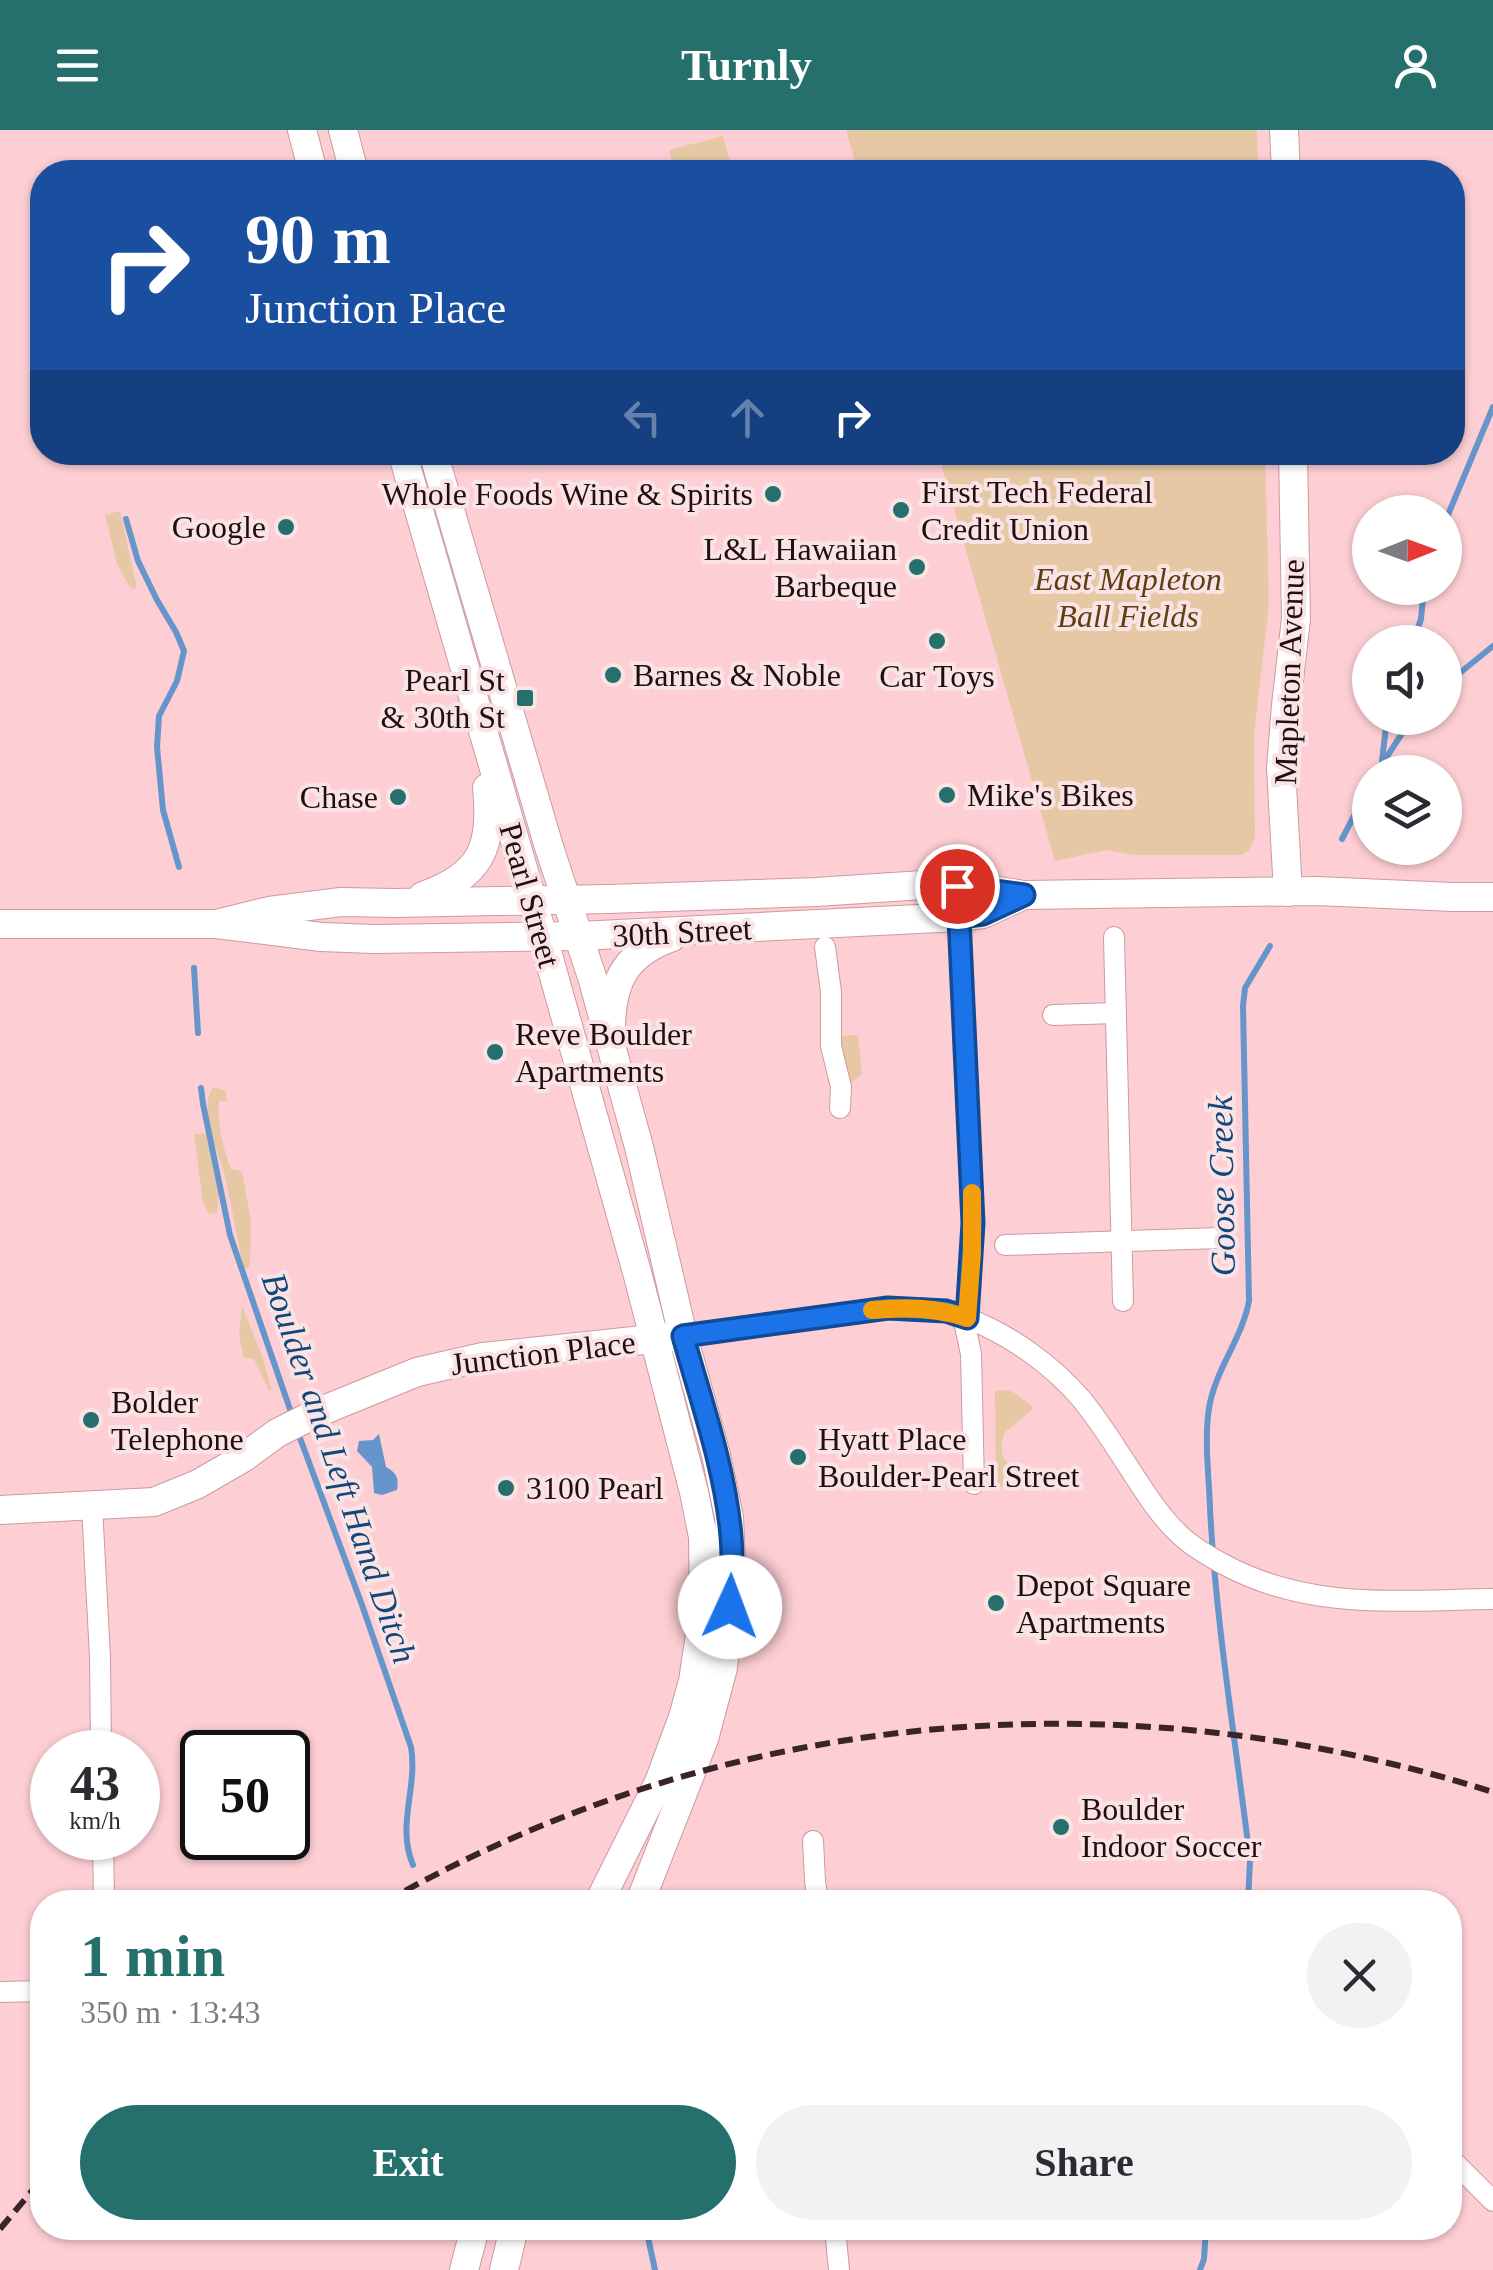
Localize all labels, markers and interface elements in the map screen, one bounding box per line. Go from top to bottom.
icon: menu [50,38,105,93]
icon: person [1388,38,1443,93]
text: Turnly [681,40,812,90]
icon: right [80,200,210,330]
text: 90 m [245,201,391,278]
text: Junction Place [245,283,506,333]
icon: left [615,390,670,445]
icon: ahead [720,390,775,445]
icon: right [825,390,880,445]
place label: First Tech Federal Credit Union [921,474,1153,547]
place label: Whole Foods Wine & Spirits [382,476,753,512]
marker: Whole Foods Wine & Spirits [762,483,784,505]
north arrow [1352,495,1462,605]
map controls [1352,495,1462,865]
marker: First Tech Federal Credit Union [890,499,912,521]
place label: Google [172,509,266,545]
marker: Google [275,516,297,538]
place label: L&L Hawaiian Barbeque [704,531,897,604]
marker: L&L Hawaiian Barbeque [906,556,928,578]
street label: Mapleton Avenue [1267,558,1311,786]
park label: East Mapleton Ball Fields [1033,561,1222,634]
button: sound [1352,625,1462,735]
marker: Car Toys [926,630,948,652]
place label: Barnes & Noble [633,657,841,693]
place label: Car Toys [879,658,995,694]
place label: Pearl St & 30th St [381,662,505,735]
marker: Barnes & Noble [602,664,624,686]
marker: Pearl St & 30th St [514,687,536,709]
button: layers [1352,755,1462,865]
place label: Mike's Bikes [967,777,1134,813]
place label: Chase [300,779,378,815]
marker: Mike's Bikes [936,784,958,806]
marker: Chase [387,786,409,808]
street label: Pearl Street [492,819,568,971]
pin [915,844,1000,929]
icon: arrive [930,859,985,914]
street label: 30th Street [611,910,753,954]
place label: Reve Boulder Apartments [515,1016,692,1089]
marker: Reve Boulder Apartments [484,1041,506,1063]
water label: Goose Creek [1201,1094,1243,1277]
water label: Boulder and Left Hand Ditch [254,1268,424,1668]
street label: Junction Place [449,1324,637,1382]
place label: Bolder Telephone [111,1384,244,1457]
marker: Bolder Telephone [80,1409,102,1431]
place label: Hyatt Place Boulder-Pearl Street [818,1421,1080,1494]
marker: Hyatt Place Boulder-Pearl Street [787,1446,809,1468]
place label: 3100 Pearl [526,1470,664,1506]
marker: 3100 Pearl [495,1477,517,1499]
position arrow [678,1555,782,1659]
place label: Depot Square Apartments [1016,1567,1191,1640]
marker: Depot Square Apartments [985,1592,1007,1614]
speed limit sign: 50 [180,1730,310,1860]
text: 43 [70,1755,120,1811]
place label: Boulder Indoor Soccer [1081,1791,1262,1864]
text: km/h [69,1807,121,1834]
marker: Boulder Indoor Soccer [1050,1816,1072,1838]
text: 1 min [80,1923,225,1989]
button: close [1307,1923,1412,2028]
text: 350 m · 13:43 [80,1994,260,2030]
button: Exit [80,2105,736,2220]
button: Share [756,2105,1412,2220]

